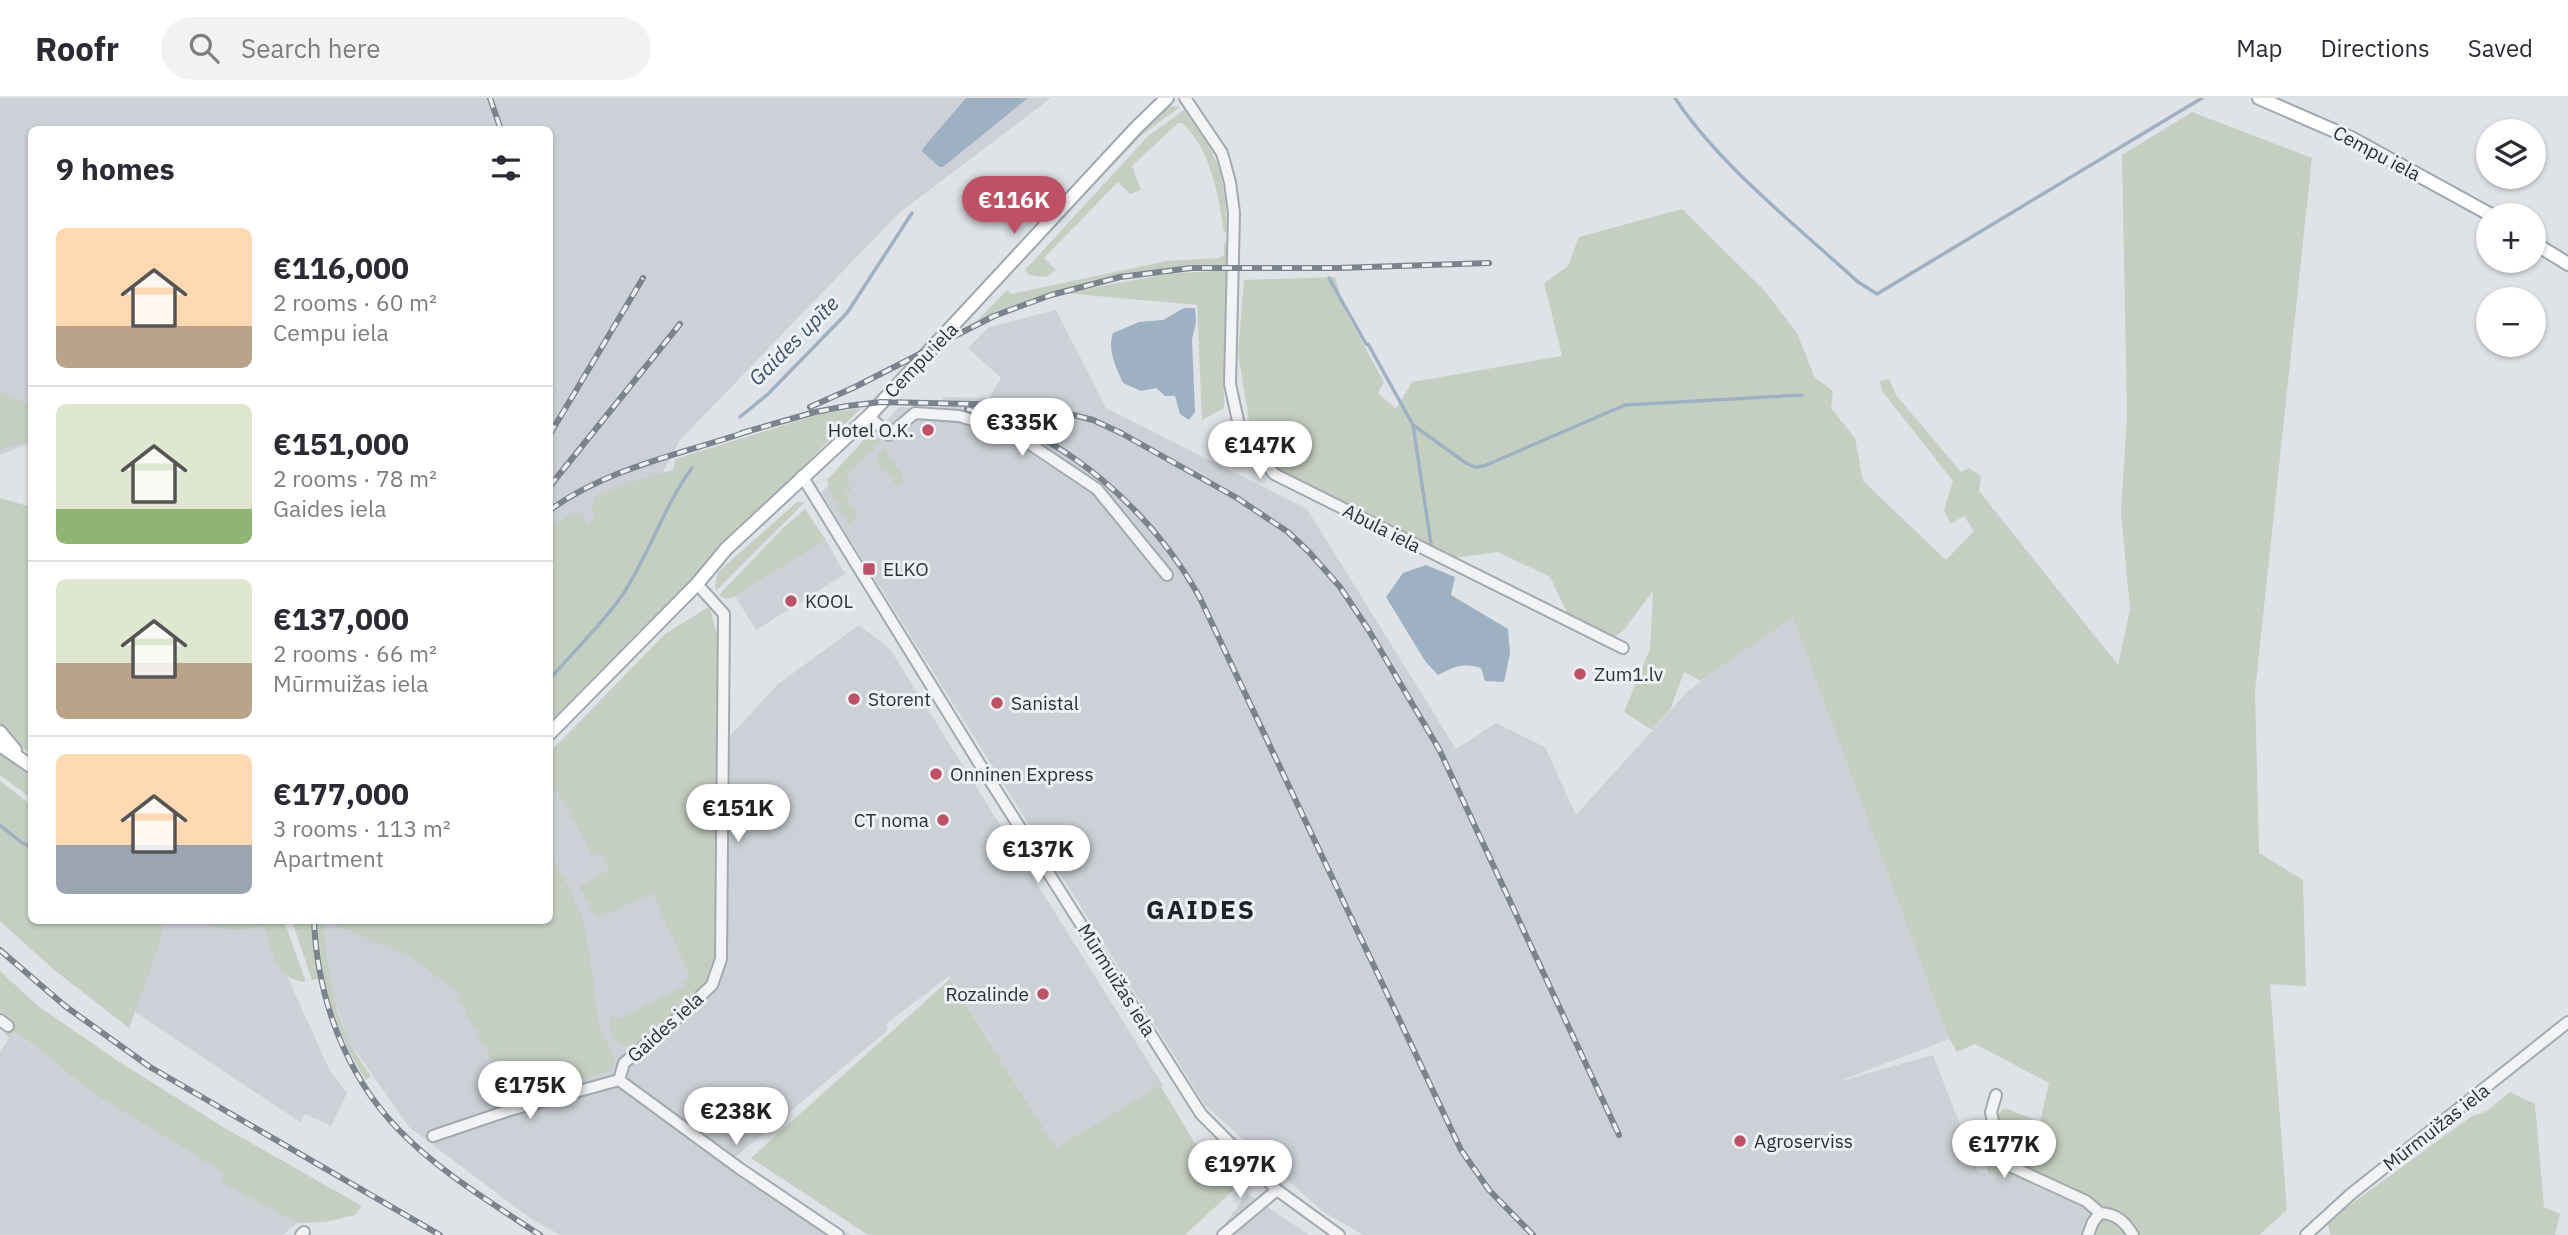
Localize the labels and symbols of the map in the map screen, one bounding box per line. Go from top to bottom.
street label: Cempu iela [2329,120,2425,186]
pin: €116K [965,176,1063,236]
water label: Gaides upīte [742,289,844,391]
street label: Cempu iela [879,317,963,403]
pin: €335K [973,398,1071,458]
place label: Hotel O.K. [828,418,914,442]
marker: Hotel O.K. [920,422,936,438]
pin: €147K [1211,422,1309,481]
street label: Abula iela [1339,498,1425,558]
place label: ELKO [883,557,929,581]
marker: ELKO [861,561,877,577]
place label: KOOL [805,589,853,613]
marker: KOOL [783,593,799,609]
place label: Zum1.lv [1594,662,1663,686]
marker: Zum1.lv [1572,666,1588,682]
place label: Storent [868,687,931,711]
marker: Storent [846,691,862,707]
place label: Sanistal [1011,691,1079,715]
marker: Sanistal [989,695,1005,711]
place label: Onninen Express [950,762,1094,786]
marker: Onninen Express [928,766,944,782]
pin: €151K [689,784,787,844]
place label: CT noma [854,808,929,832]
marker: CT noma [935,812,951,828]
pin: €137K [989,826,1087,885]
district label: GAIDES [1146,892,1256,926]
street label: Mūrmuižas iela [1073,919,1161,1041]
place label: Rozalinde [945,982,1029,1006]
marker: Rozalinde [1035,986,1051,1002]
street label: Gaides iela [622,987,708,1067]
pin: €175K [481,1062,579,1121]
street label: Mūrmuižas iela [2378,1078,2494,1176]
pin: €238K [687,1088,785,1147]
pin: €177K [1955,1121,2053,1180]
place label: Agroserviss [1754,1129,1853,1153]
marker: Agroserviss [1732,1133,1748,1149]
pin: €197K [1191,1140,1289,1200]

